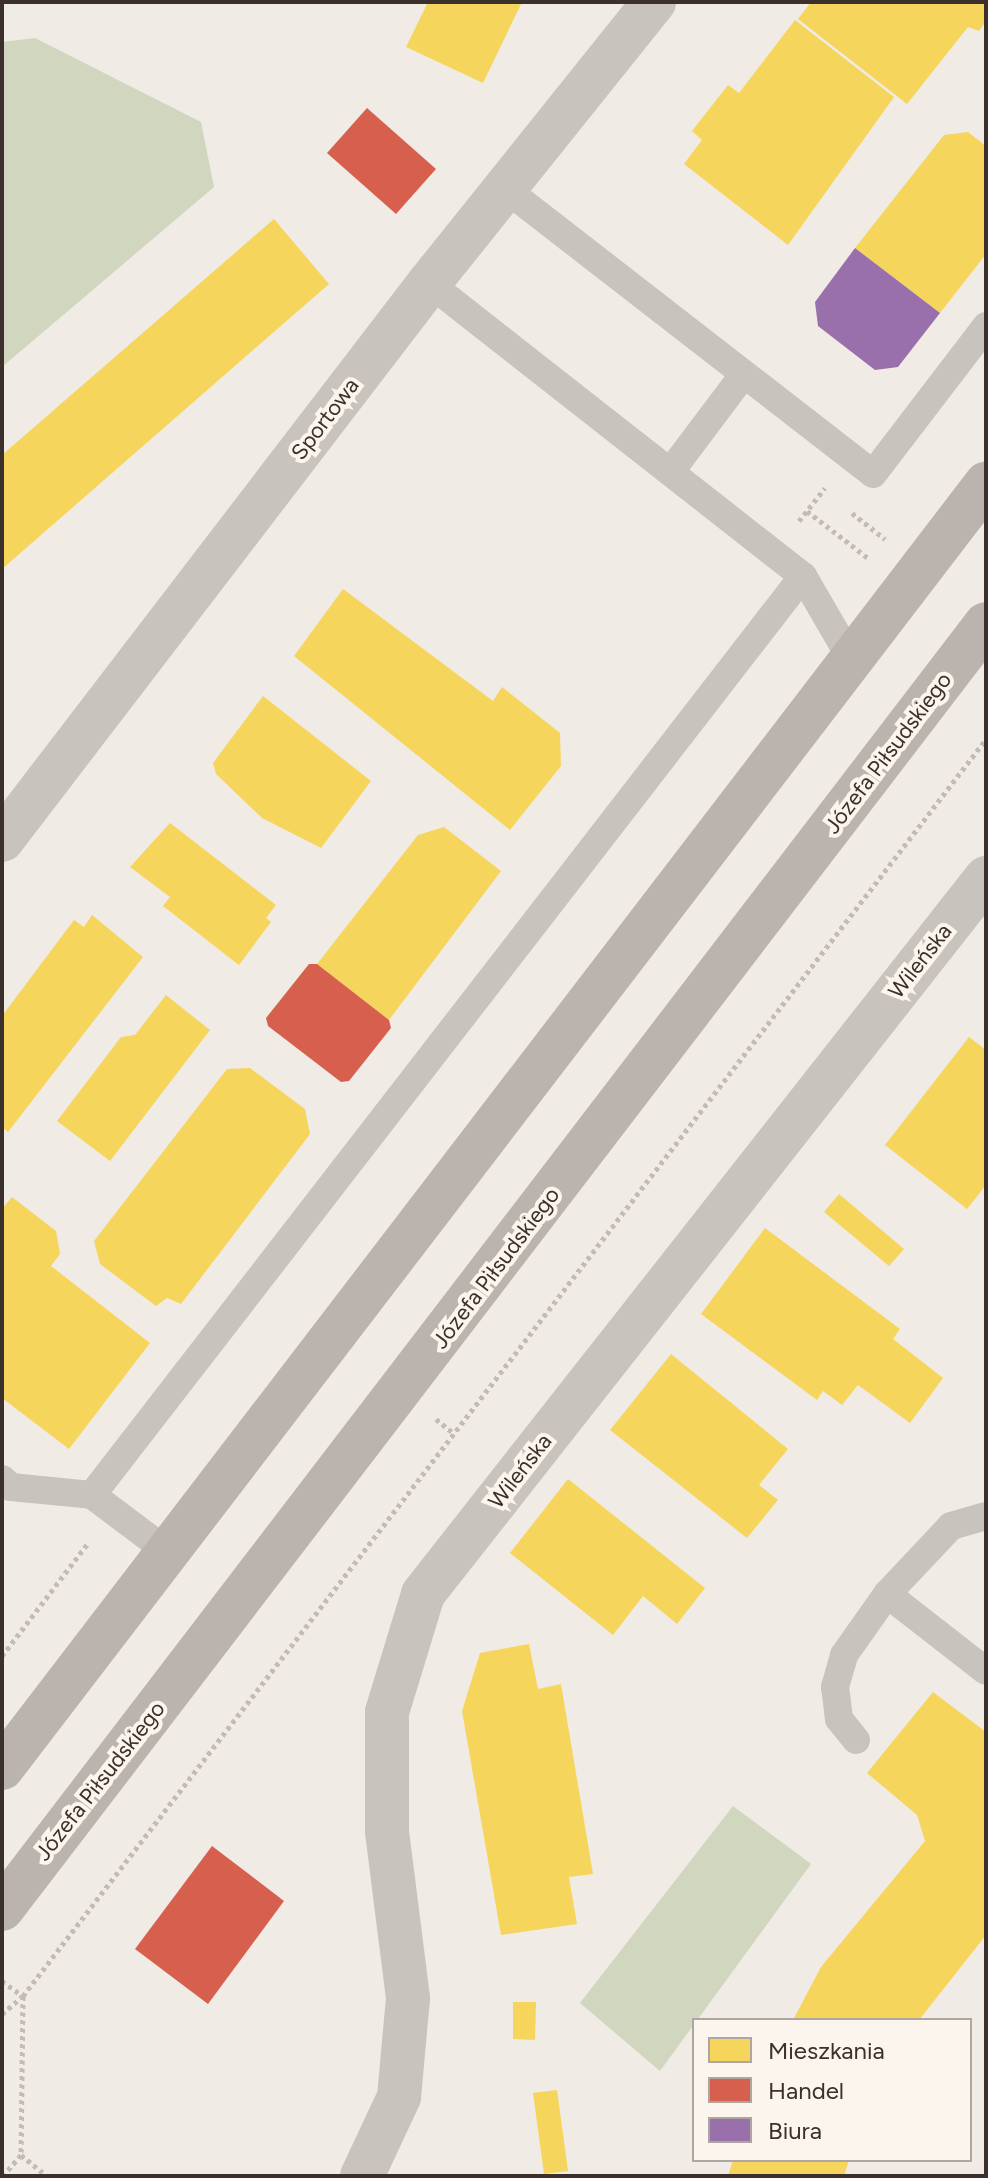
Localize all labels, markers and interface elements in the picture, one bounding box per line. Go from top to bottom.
street label: Sportowa [286,373,364,465]
street label: Józefa Piłsudskiego [819,667,957,839]
street label: Wileńska [883,918,957,1004]
street label: Józefa Piłsudskiego [427,1182,565,1354]
street label: Wileńska [483,1428,557,1514]
street label: Józefa Piłsudskiego [30,1696,170,1866]
legend [692,2018,972,2162]
text: Mieszkania [768,2036,885,2065]
text: Handel [768,2076,844,2105]
text: Biura [768,2116,822,2145]

